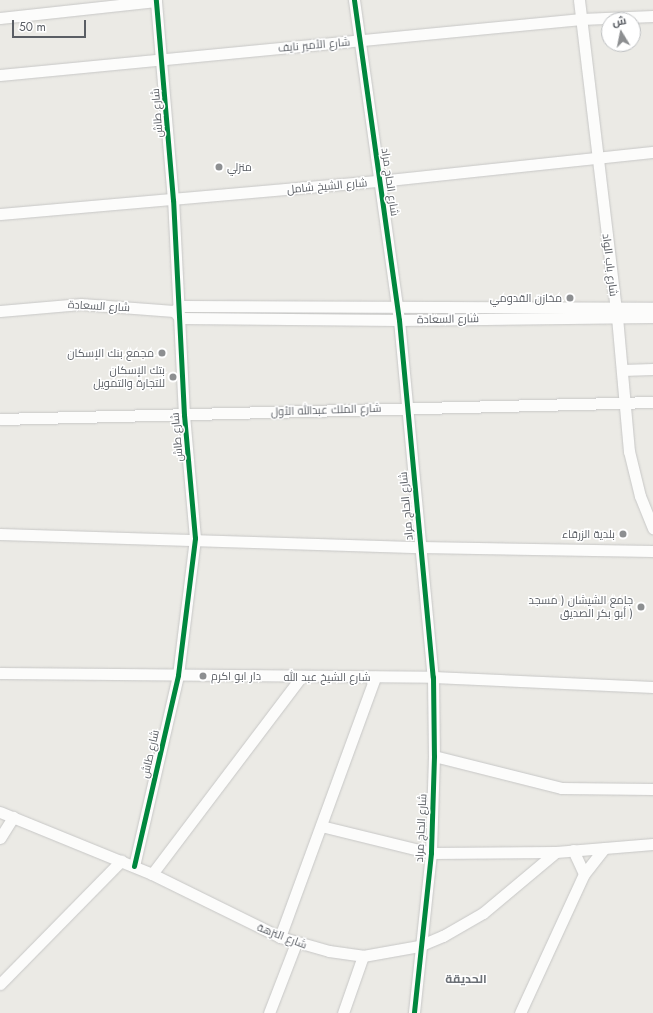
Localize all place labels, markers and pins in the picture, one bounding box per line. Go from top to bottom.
place label: منزلي [227,160,252,174]
marker: منزلي [214,162,224,172]
place label: مخازن القدومي [490,291,562,305]
marker: مخازن القدومي [565,293,575,303]
place label: مجمع بنك الإسكان [67,346,154,360]
marker: مجمع بنك الإسكان [157,348,167,358]
place label: بتك الإسكان للتجارة والتمويل [93,364,165,390]
marker: بتك الإسكان للتجارة والتمويل [168,372,178,382]
place label: بلدية الزرقاء [562,527,615,541]
marker: بلدية الزرقاء [618,529,628,539]
place label: جامع الشيشان ( مسجد أبو بكر الصديق ) [529,594,633,620]
marker: جامع الشيشان ( مسجد أبو بكر الصديق ) [636,602,646,612]
place label: دار ابو اكرم [211,669,261,683]
marker: دار ابو اكرم [198,671,208,681]

